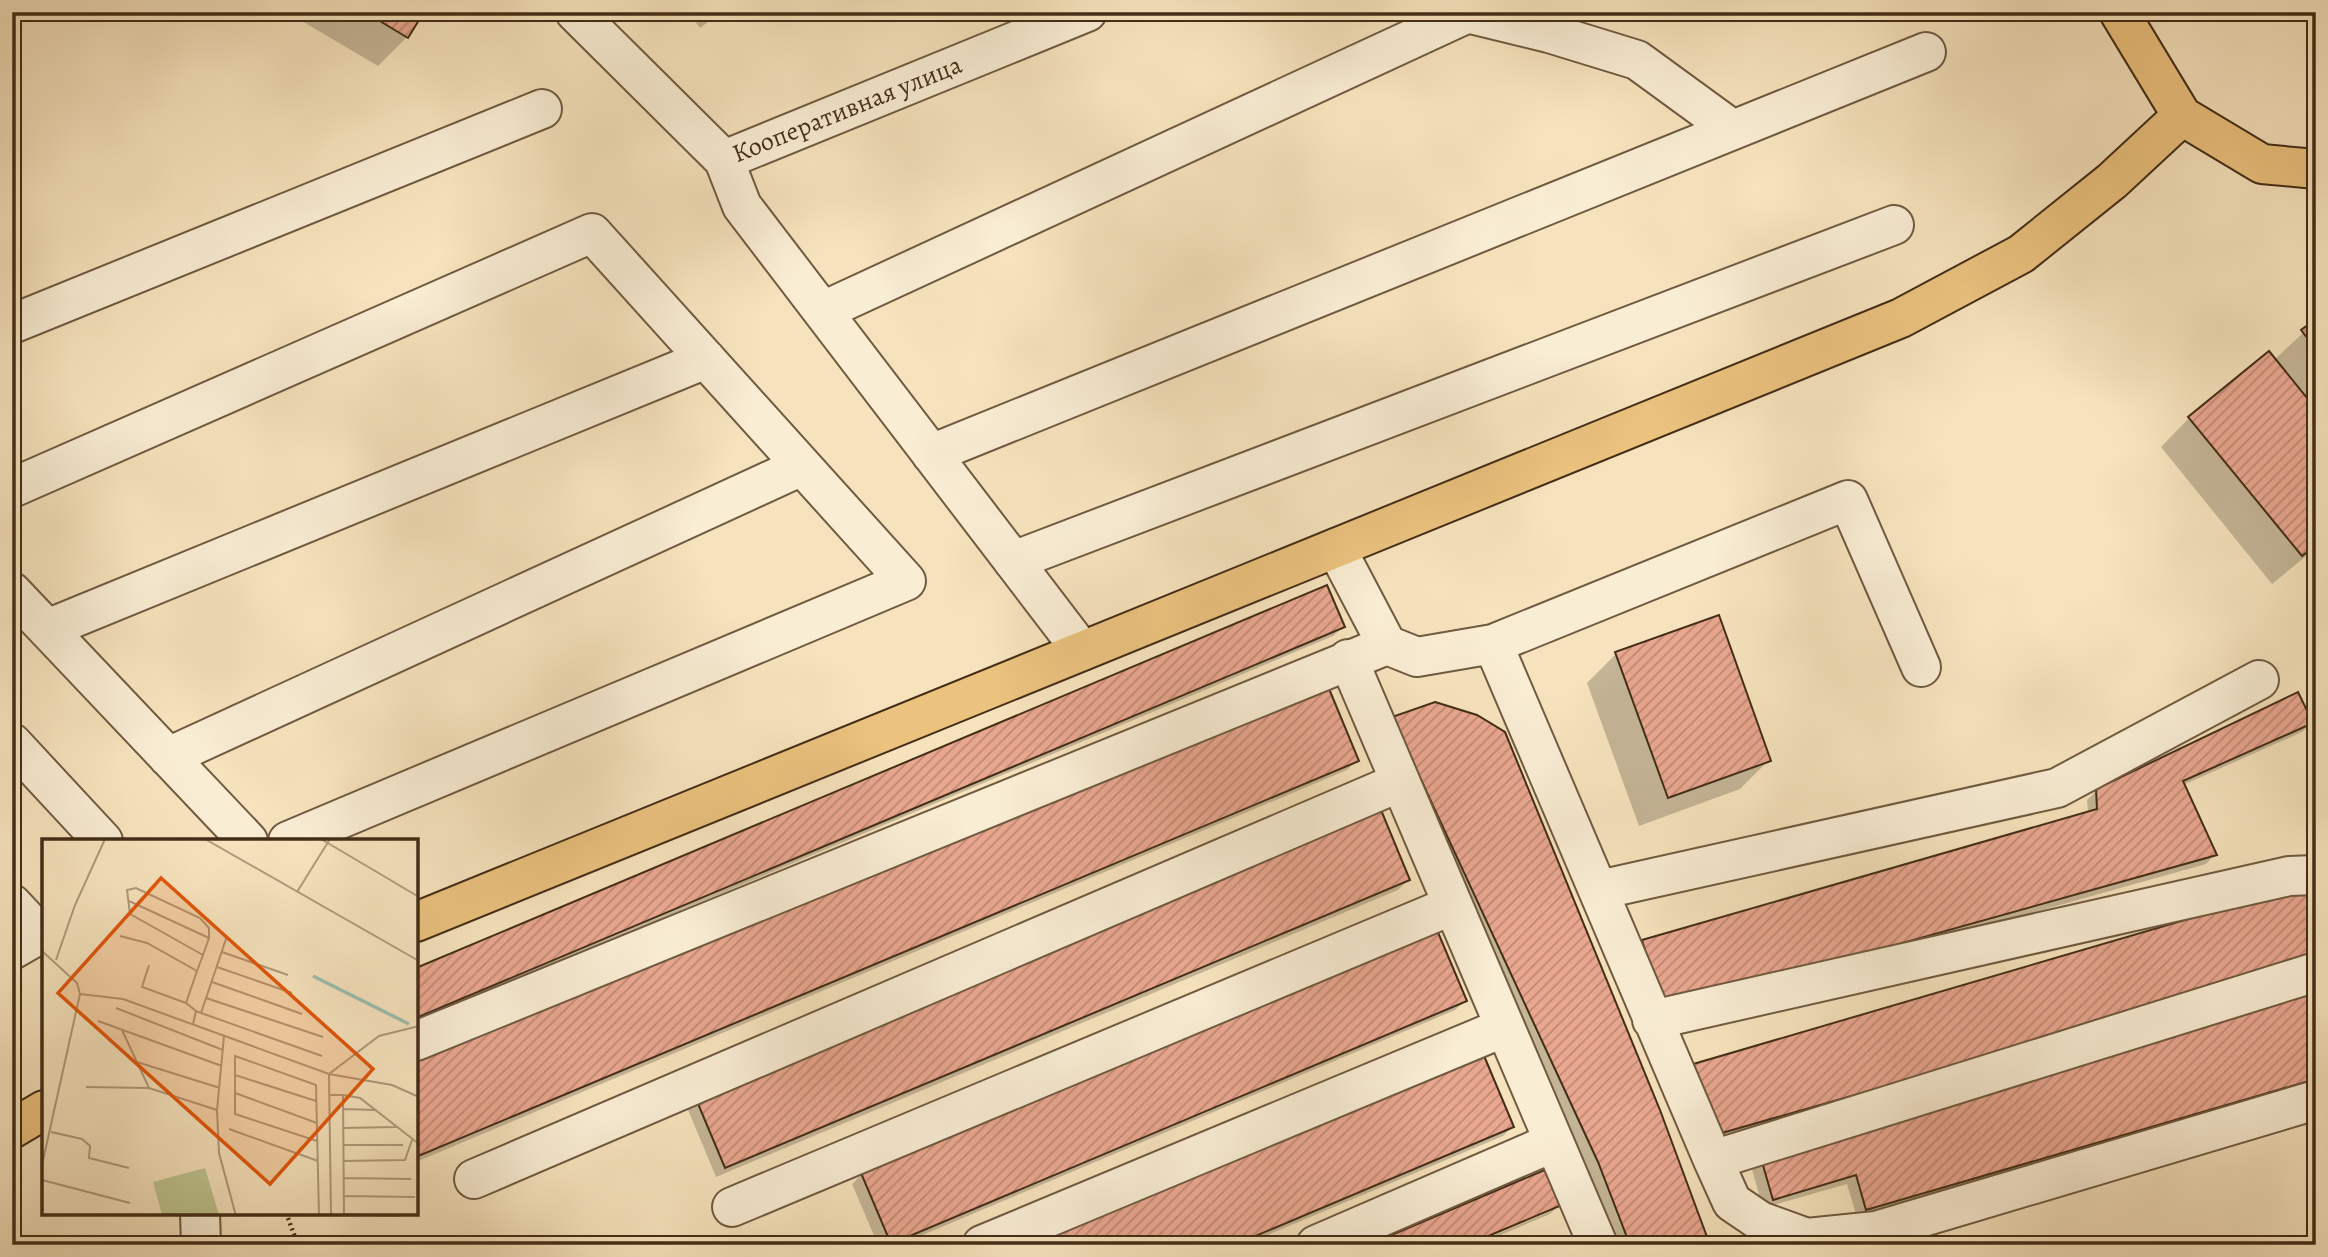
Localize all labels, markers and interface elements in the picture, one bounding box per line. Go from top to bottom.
street label: Кооперативная улица [727,47,967,171]
inset map [42,839,418,1215]

